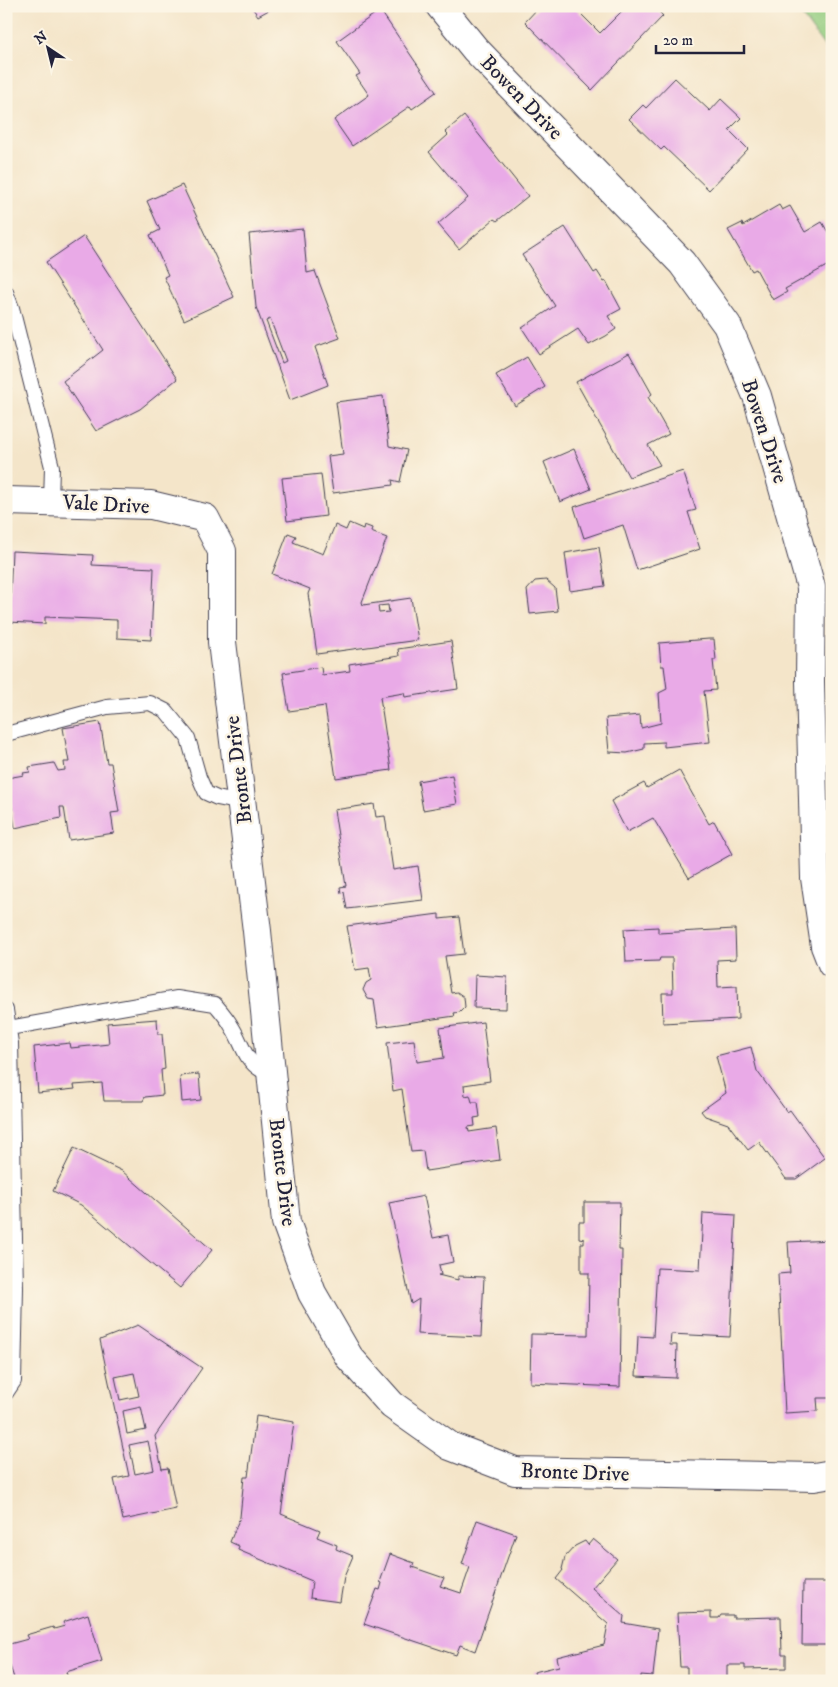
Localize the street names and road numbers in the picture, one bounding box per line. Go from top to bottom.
street label: Bowen Drive [474,50,568,146]
street label: Bowen Drive [735,376,793,487]
street label: Vale Drive [61,490,150,520]
street label: Bronte Drive [219,714,259,825]
street label: Bronte Drive [262,1117,302,1228]
street label: Bronte Drive [520,1458,630,1488]

